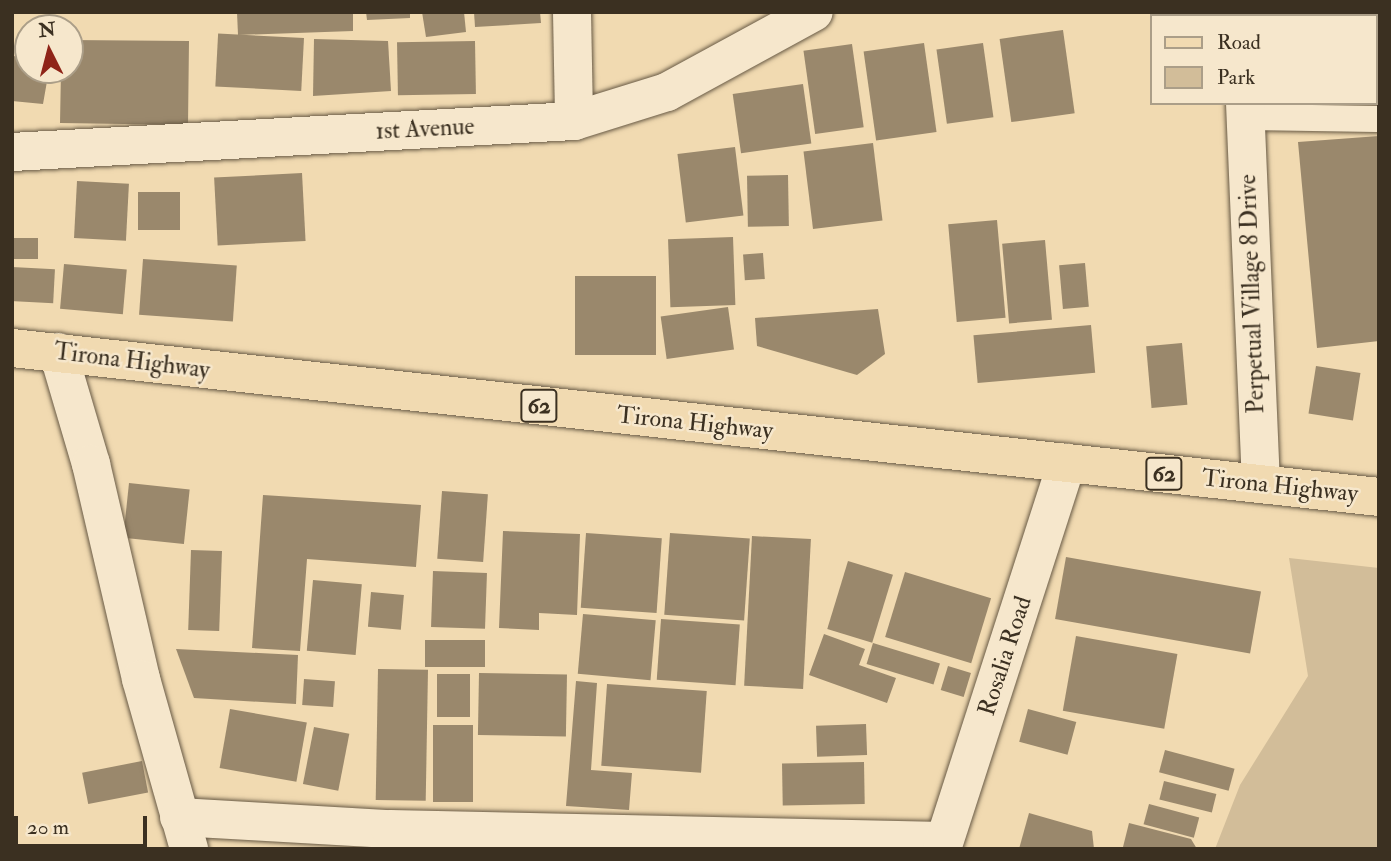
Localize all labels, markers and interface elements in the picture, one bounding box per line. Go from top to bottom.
north arrow [14,14,84,84]
legend [1150,14,1377,105]
text: N [37,17,57,43]
text: Road [1217,29,1261,56]
text: Park [1217,64,1255,91]
street label: 1st Avenue [375,112,475,146]
street label: Perpetual Village 8 Drive [1233,174,1271,414]
street label: Tirona Highway [52,337,212,385]
road number: 62 [520,386,558,426]
street label: Tirona Highway [616,400,774,446]
road number: 62 [1145,454,1183,494]
street label: Tirona Highway [1201,463,1359,509]
street label: Rosalia Road [972,592,1038,720]
scale bar [18,802,150,846]
text: 20 m [27,814,69,841]

